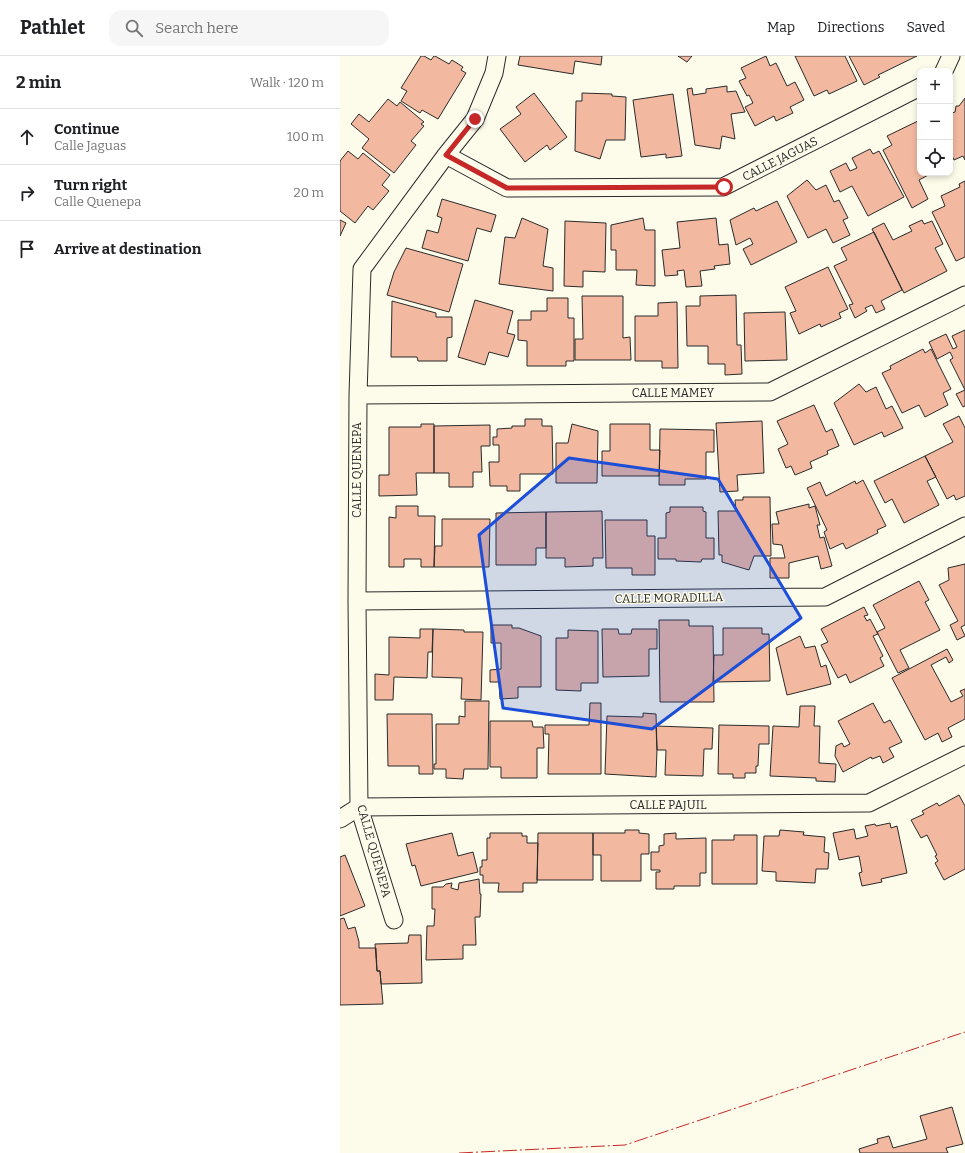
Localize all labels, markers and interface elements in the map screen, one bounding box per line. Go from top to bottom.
search box [109,10,389,46]
text: Pathlet [20,16,85,39]
icon: search [123,17,145,39]
text: Search here [155,19,238,37]
text: Map [767,19,795,36]
text: Directions [817,19,885,36]
text: Saved [907,19,945,36]
map controls [917,68,953,176]
button: + [917,68,953,104]
text: 2 min [16,72,61,93]
text: Walk · 120 m [250,75,324,90]
button: − [917,104,953,140]
route end [466,110,484,128]
text: Continue [54,120,120,138]
icon: ahead [16,126,38,148]
text: 100 m [287,129,324,144]
street label: CALLE JAGUAS [740,134,820,184]
text: Calle Jaguas [54,138,126,153]
button: locate [917,140,953,176]
text: Turn right [54,176,127,194]
route start [715,178,733,196]
icon: right [16,182,38,204]
text: 20 m [294,185,324,200]
text: Calle Quenepa [54,194,141,209]
icon: arrive [16,238,38,260]
text: Arrive at destination [54,240,201,258]
street label: CALLE MAMEY [632,386,715,400]
street label: CALLE QUENEPA [350,422,364,518]
street label: CALLE MORADILLA [615,590,724,606]
street label: CALLE PAJUIL [629,798,707,812]
street label: CALLE QUENEPA [354,803,394,900]

